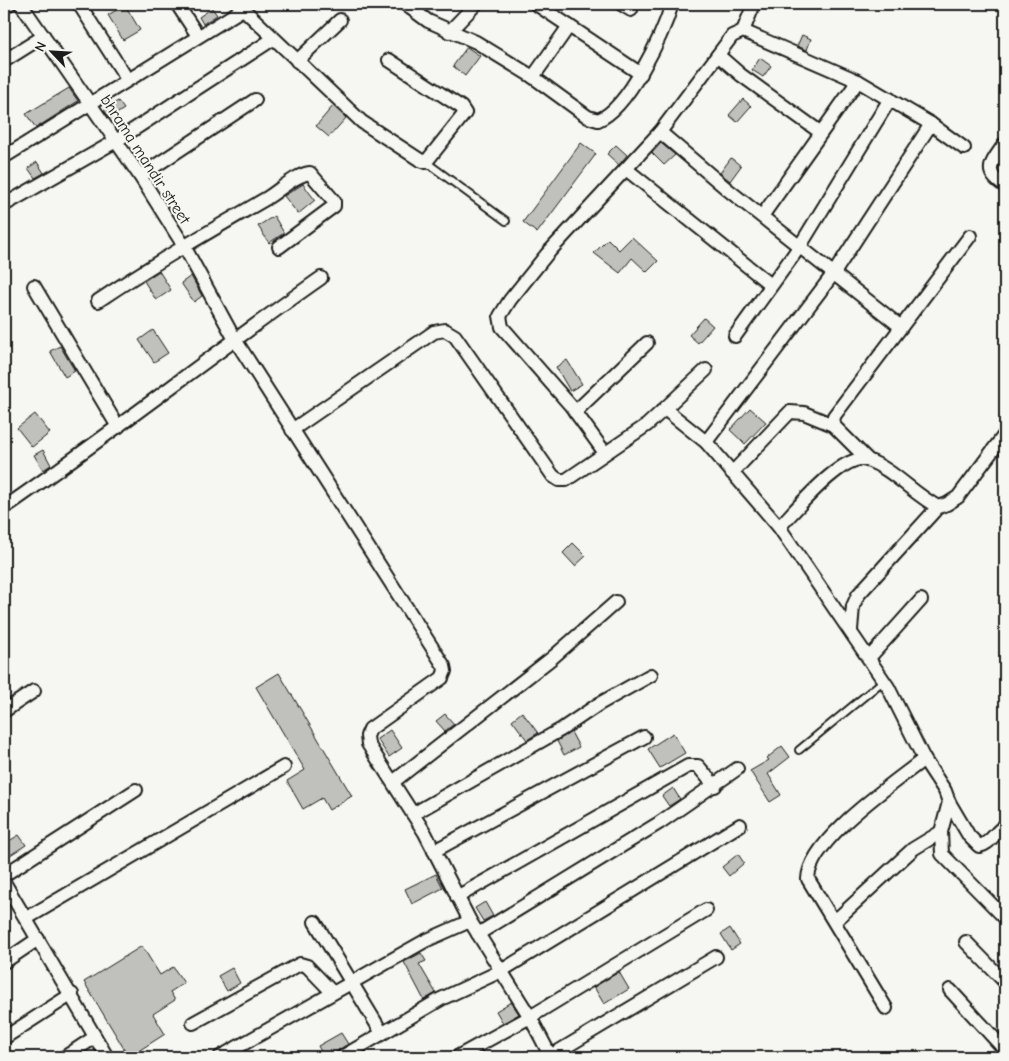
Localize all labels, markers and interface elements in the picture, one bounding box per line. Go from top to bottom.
north arrow [28,28,78,78]
text: N [31,39,50,54]
street label: bhrama mandir street [97,92,194,228]

